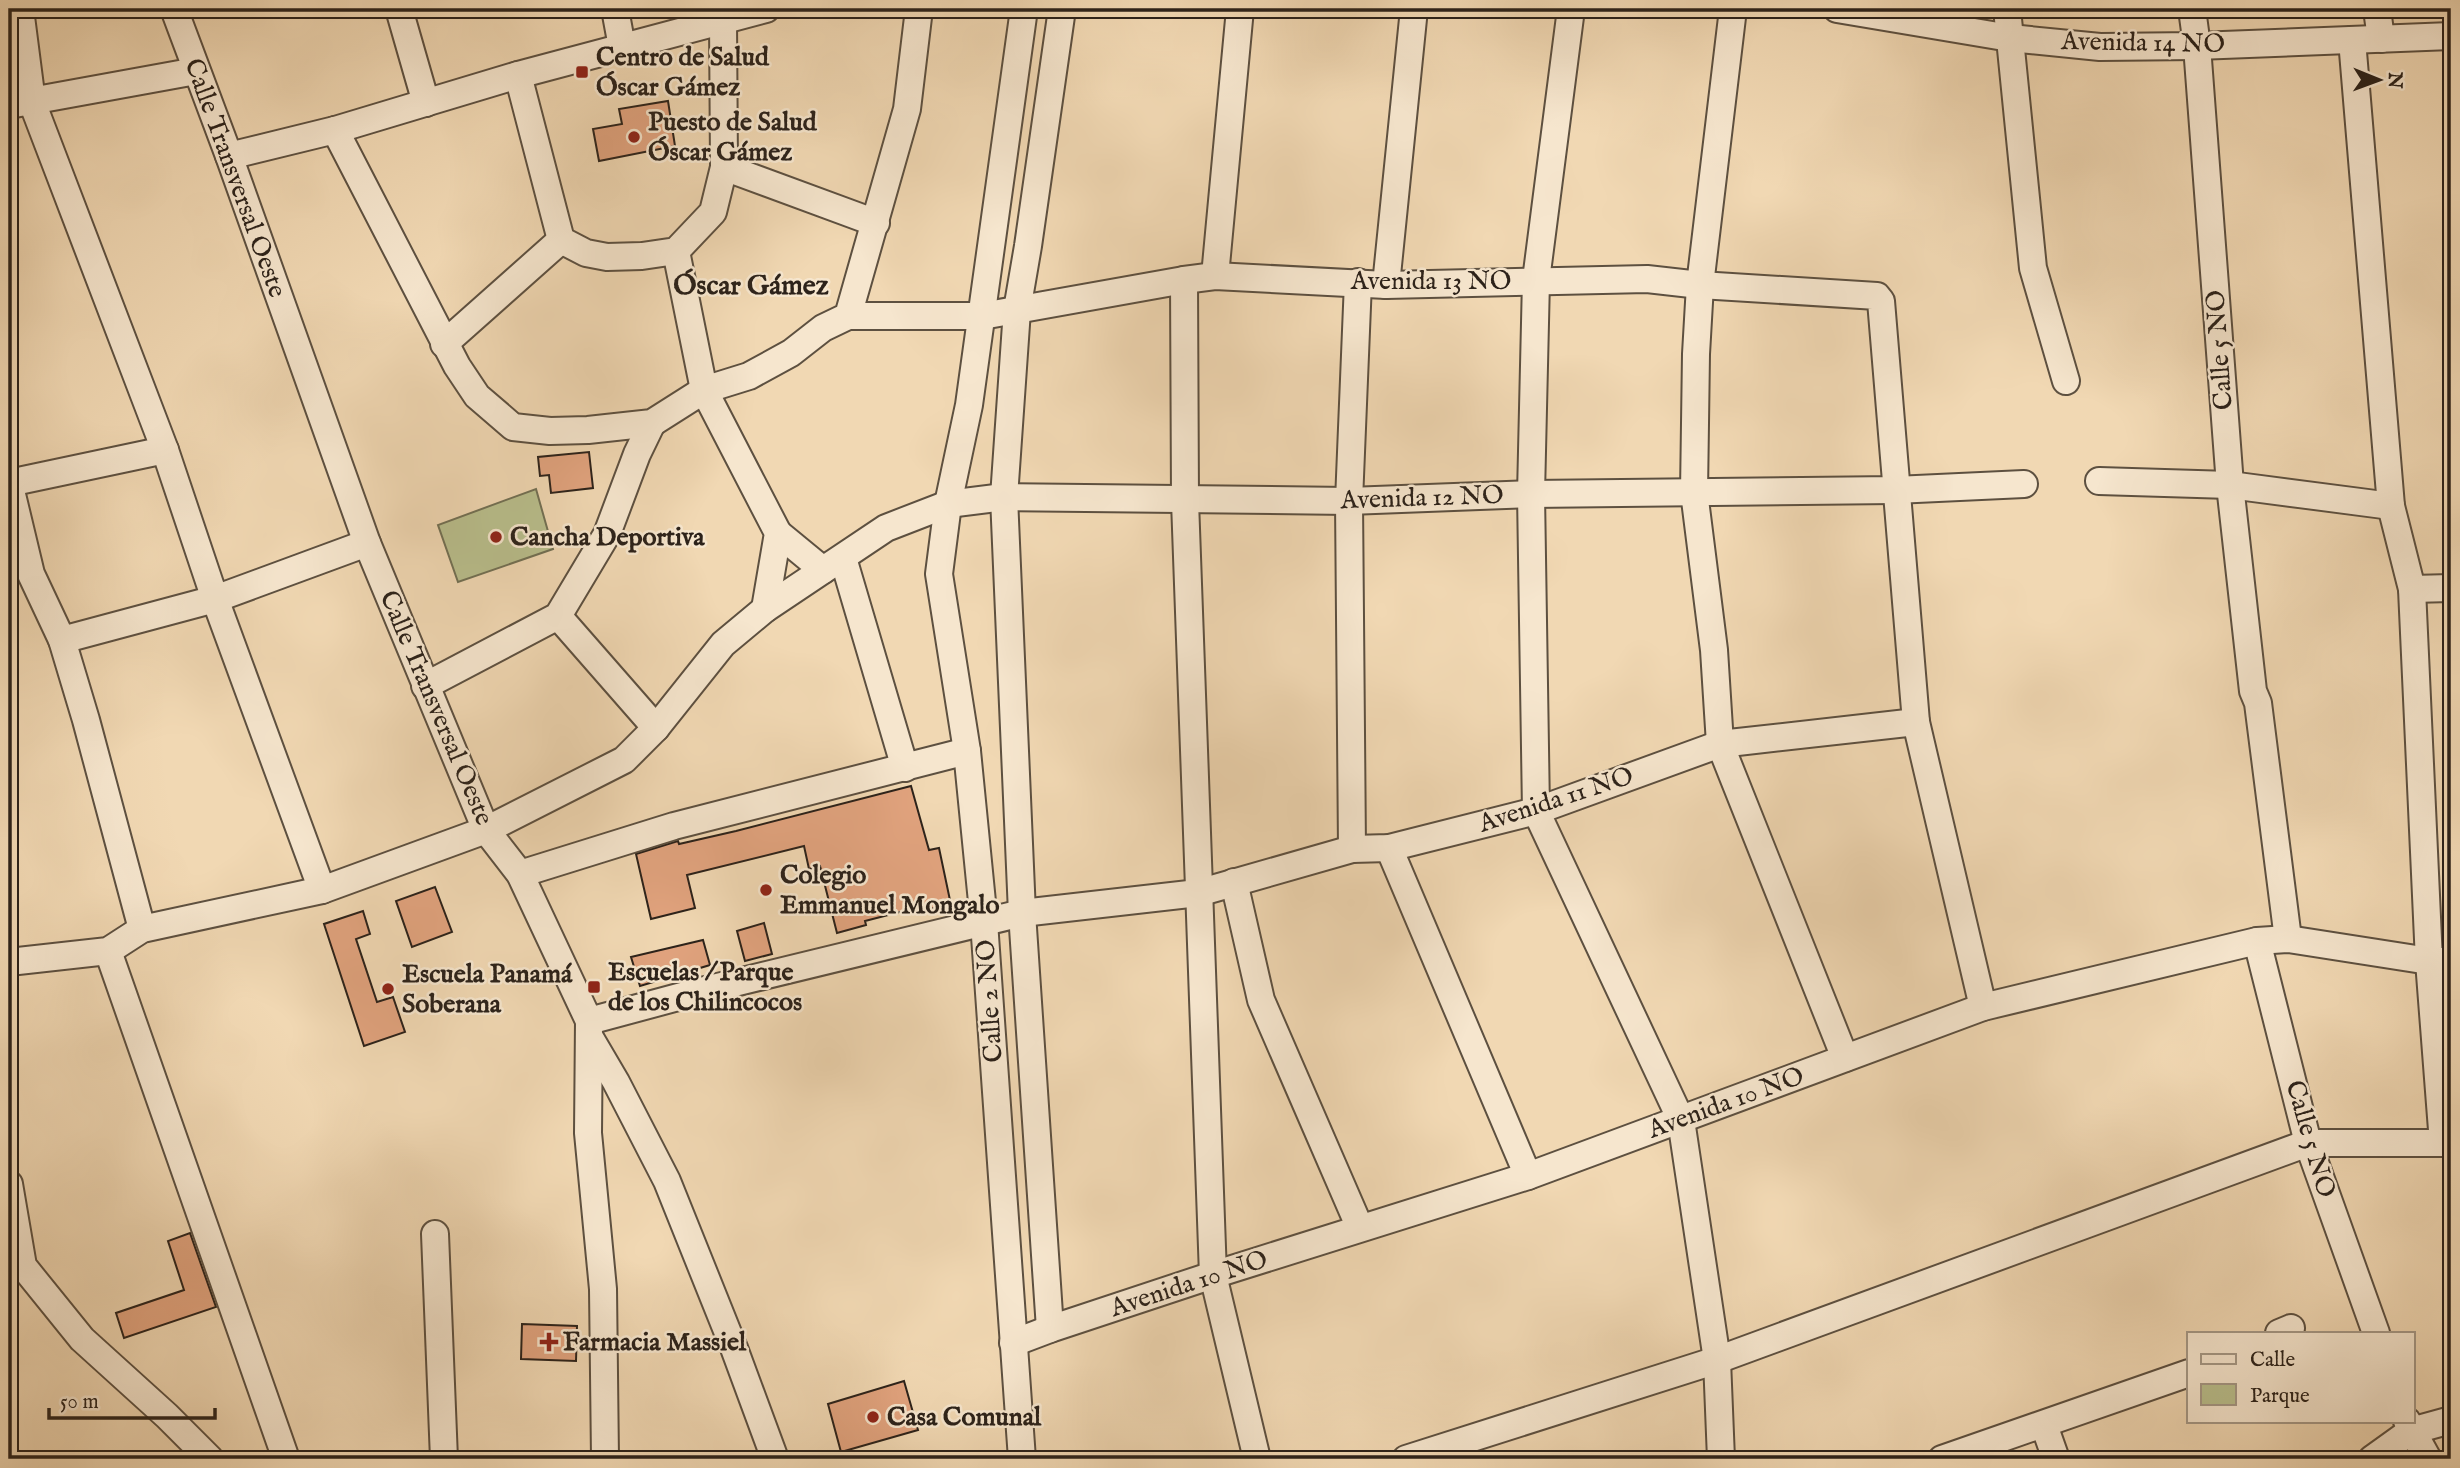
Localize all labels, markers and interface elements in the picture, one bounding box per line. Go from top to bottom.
street label: Avenida 14 NO [2060,25,2225,61]
place label: Centro de Salud Óscar Gámez [596,41,770,104]
north arrow [2344,46,2414,116]
street label: Calle Transversal Oeste [176,54,294,302]
marker: Centro de Salud Óscar Gámez [574,64,590,80]
text: N [2382,71,2406,89]
place label: Puesto de Salud Óscar Gámez [648,106,818,169]
marker: Puesto de Salud Óscar Gámez [626,129,642,145]
street label: Avenida 13 NO [1350,265,1511,298]
district label: Óscar Gámez [673,268,829,304]
street label: Calle 5 NO [2199,289,2241,411]
street label: Avenida 12 NO [1339,479,1504,517]
place label: Cancha Deportiva [510,521,705,554]
marker: Cancha Deportiva [488,529,504,545]
street label: Calle Transversal Oeste [372,586,500,830]
street label: Avenida 11 NO [1474,759,1637,841]
place label: Colegio Emmanuel Mongalo [780,859,1000,922]
marker: Colegio Emmanuel Mongalo [758,882,774,898]
street label: Calle 2 NO [969,938,1011,1064]
place label: Escuelas / Parque de los Chilincocos [608,956,802,1019]
place label: Escuela Panamá Soberana [402,958,573,1021]
marker: Escuelas / Parque de los Chilincocos [586,979,602,995]
marker: Escuela Panamá Soberana [380,981,396,997]
street label: Avenida 10 NO [1643,1060,1808,1147]
street label: Calle 5 NO [2278,1077,2342,1201]
street label: Avenida 10 NO [1105,1243,1272,1325]
place label: Farmacia Massiel [563,1326,747,1359]
legend [2187,1332,2414,1422]
marker: Farmacia Massiel [541,1334,557,1350]
text: Calle [2250,1347,2295,1374]
scale bar [49,1377,215,1421]
text: Parque [2250,1383,2310,1410]
text: 50 m [60,1389,99,1416]
place label: Casa Comunal [887,1401,1042,1434]
marker: Casa Comunal [865,1409,881,1425]

